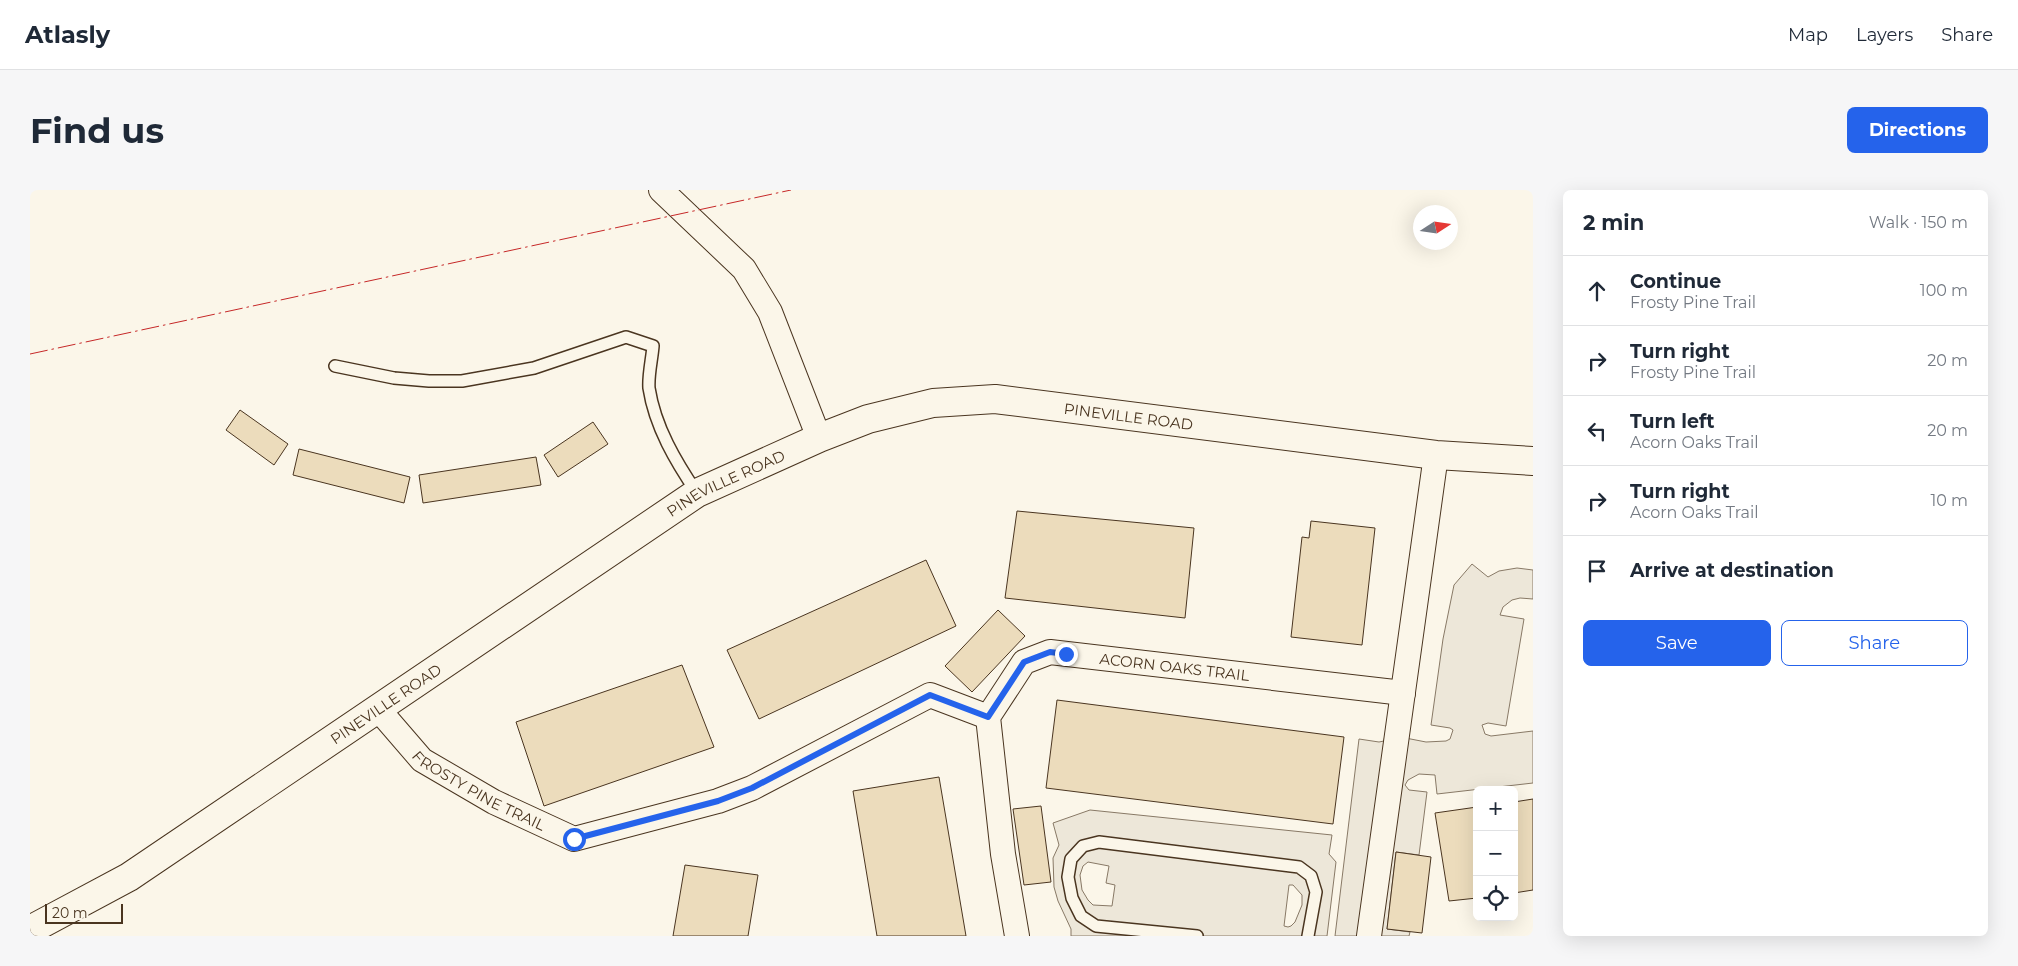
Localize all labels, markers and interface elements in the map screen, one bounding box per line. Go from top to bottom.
text: Atlasly [25,20,110,49]
text: Map [1788,24,1828,46]
text: Layers [1856,24,1913,46]
text: Share [1941,24,1993,46]
button: Directions [1847,107,1988,153]
text: Find us [30,109,164,152]
north arrow [1413,205,1458,250]
text: 2 min [1583,210,1644,235]
text: Walk · 150 m [1869,213,1968,232]
text: Continue [1630,270,1721,293]
icon: ahead [1583,277,1611,305]
text: 100 m [1920,281,1968,300]
text: Frosty Pine Trail [1630,293,1756,312]
text: Turn right [1630,340,1730,363]
icon: right [1583,347,1611,375]
text: 20 m [1927,351,1968,370]
text: Frosty Pine Trail [1630,363,1756,382]
street label: PINEVILLE ROAD [1063,398,1194,434]
text: Turn left [1630,410,1715,433]
icon: left [1583,417,1611,445]
text: 20 m [1927,421,1968,440]
text: Acorn Oaks Trail [1630,433,1759,452]
street label: PINEVILLE ROAD [663,445,788,520]
text: Turn right [1630,480,1730,503]
icon: right [1583,487,1611,515]
text: 10 m [1930,491,1968,510]
text: Acorn Oaks Trail [1630,503,1759,522]
icon: arrive [1583,557,1611,585]
text: Arrive at destination [1630,559,1834,582]
button: Save [1583,620,1771,666]
button: Share [1781,620,1968,666]
route end [1055,643,1078,666]
street label: ACORN OAKS TRAIL [1099,648,1251,685]
street label: PINEVILLE ROAD [326,659,445,748]
street label: FROSTY PINE TRAIL [408,746,549,834]
map controls [1473,786,1518,921]
button: + [1473,786,1518,831]
route start [563,828,586,851]
button: − [1473,831,1518,876]
button: locate [1473,876,1518,921]
scale bar [45,901,122,924]
text: 20 m [52,904,88,922]

